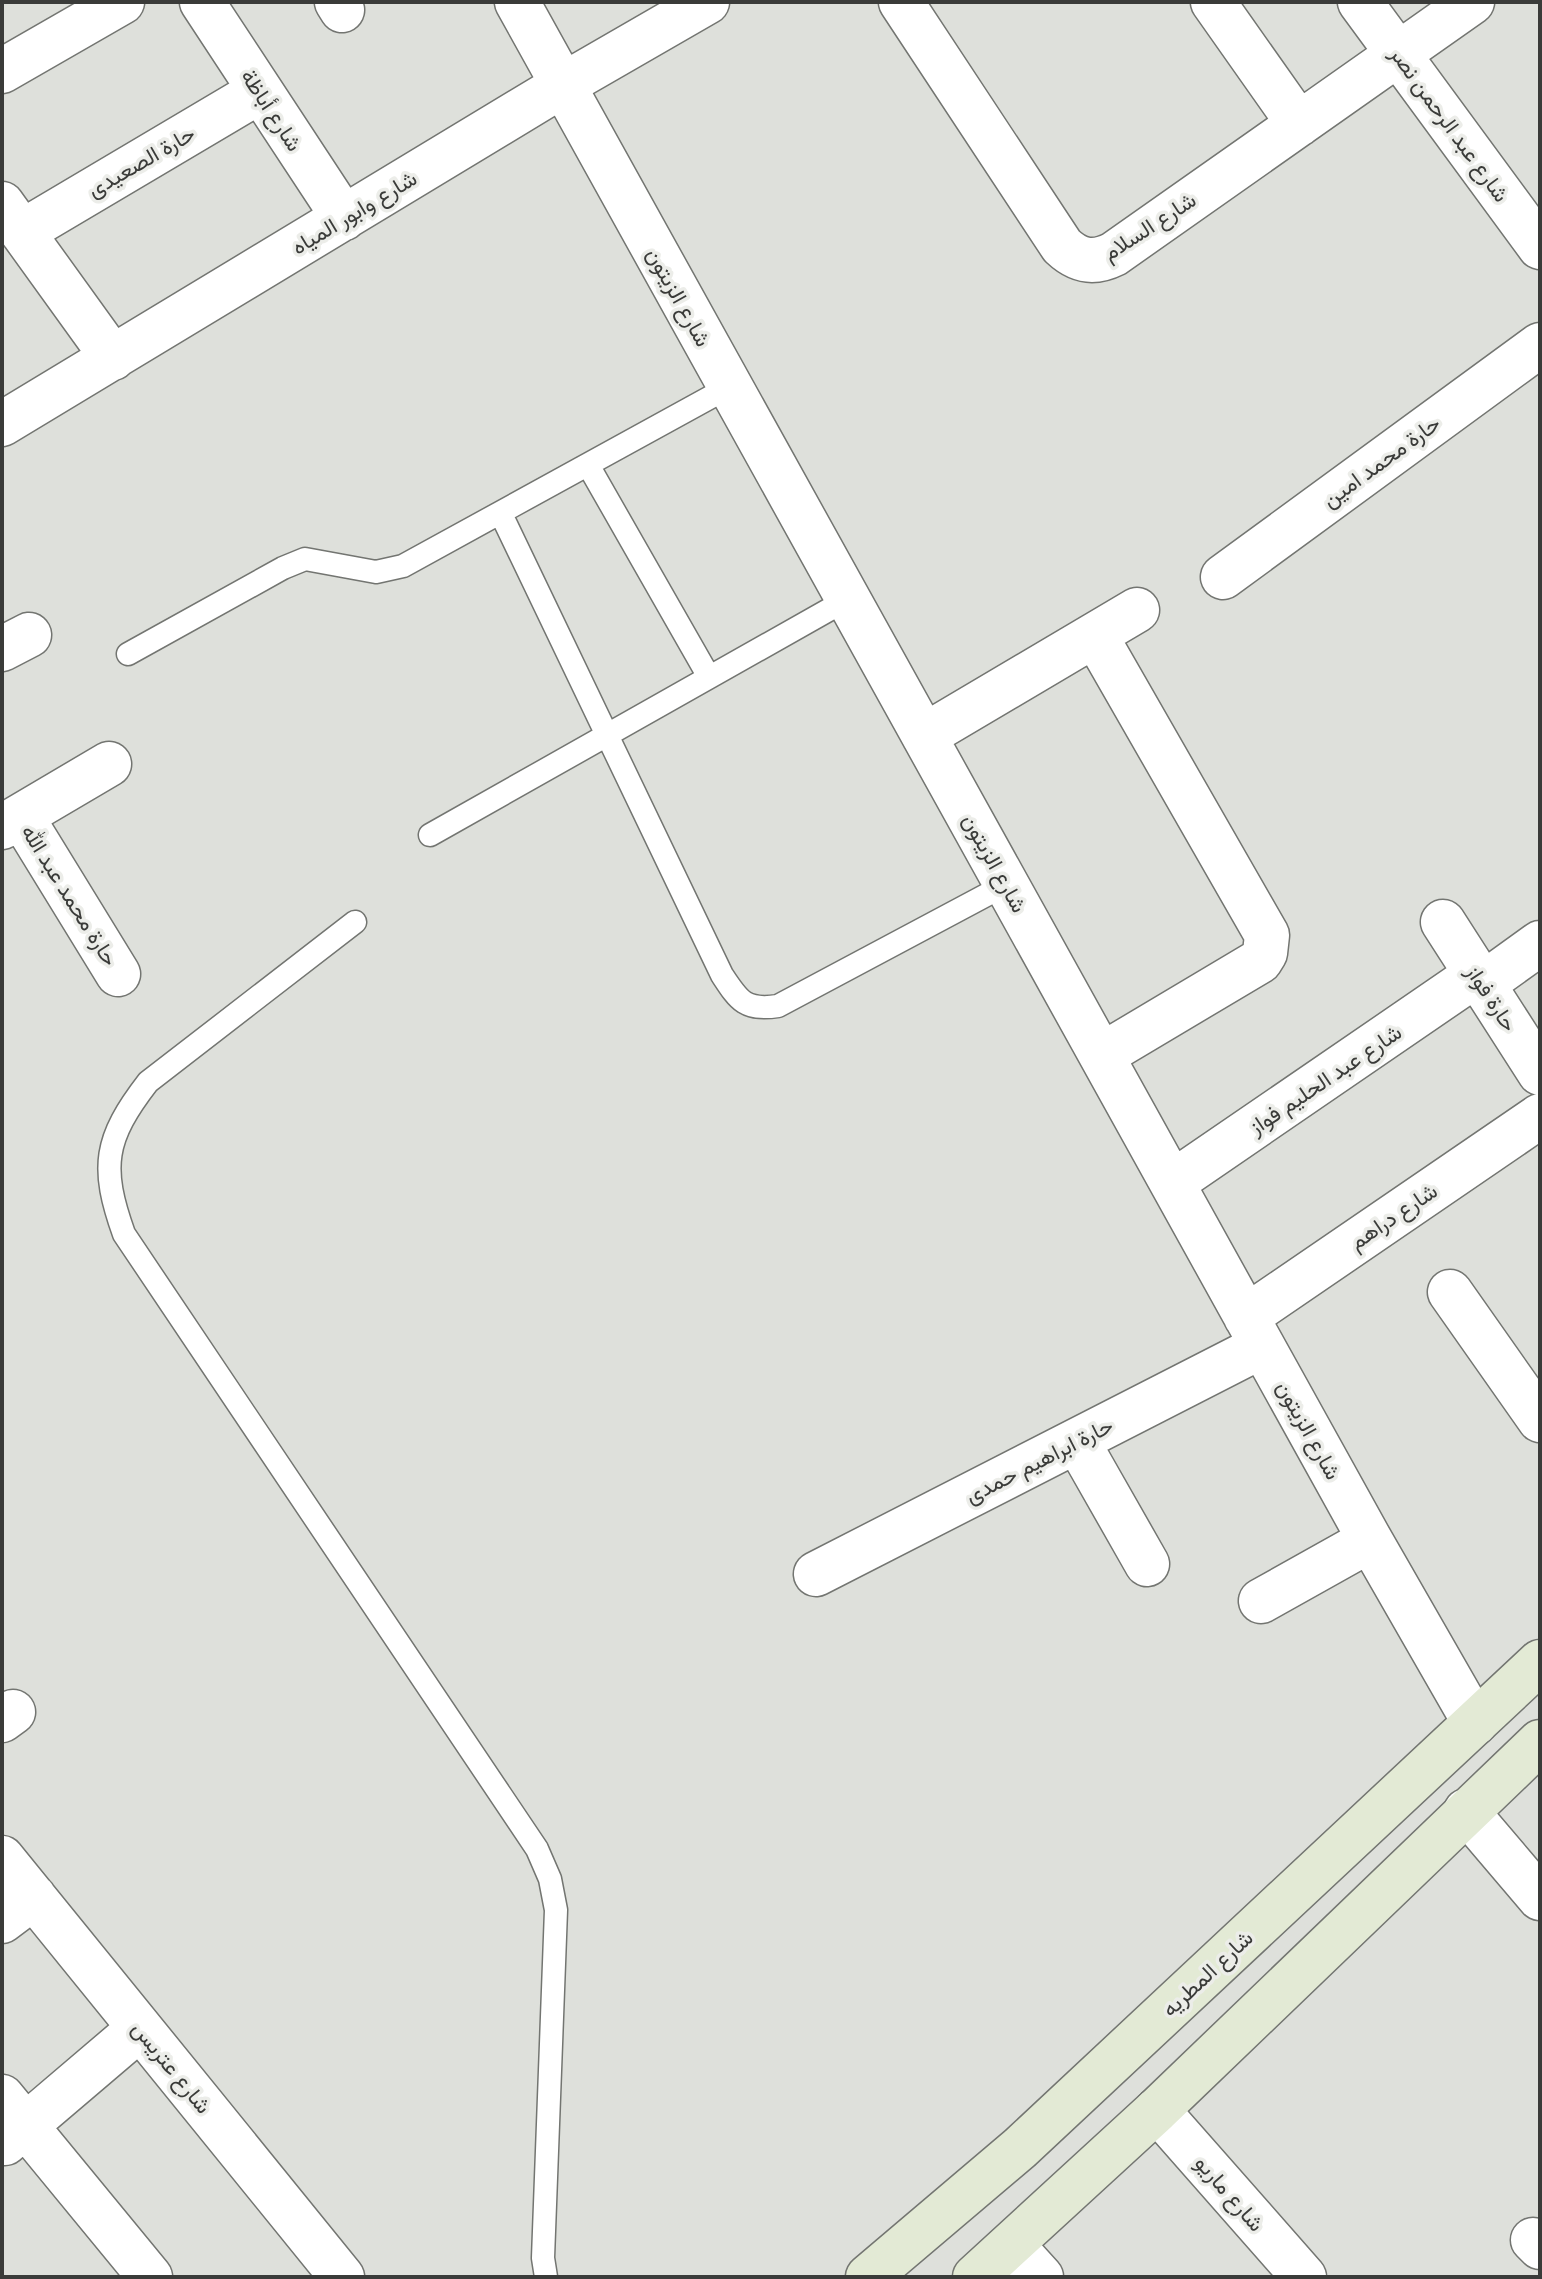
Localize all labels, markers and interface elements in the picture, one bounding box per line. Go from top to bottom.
street label: شارع عبد الرحمن نصر [1383,39,1517,208]
street label: شارع أباظة [234,63,310,157]
street label: حارة الصعيدى [82,118,200,204]
street label: شارع وابور المياه [286,163,422,261]
street label: شارع السلام [1096,185,1202,267]
street label: شارع الزيتون [640,242,718,352]
street label: حارة محمد امين [1316,408,1446,514]
street label: شارع الزيتون [956,808,1034,918]
street label: حارة محمد عبد الله [14,819,126,971]
street label: حارة فواز [1459,958,1525,1037]
street label: شارع عبد الحليم فواز [1242,1017,1407,1142]
street label: شارع دراهم [1343,1176,1443,1256]
street label: شارع الزيتون [1270,1375,1348,1485]
street label: حارة ابراهيم حمدى [960,1410,1118,1510]
street label: شارع المطريه [1155,1923,1259,2023]
street label: شارع عتريس [125,2014,219,2120]
street label: شارع ماريو [1188,2148,1272,2238]

